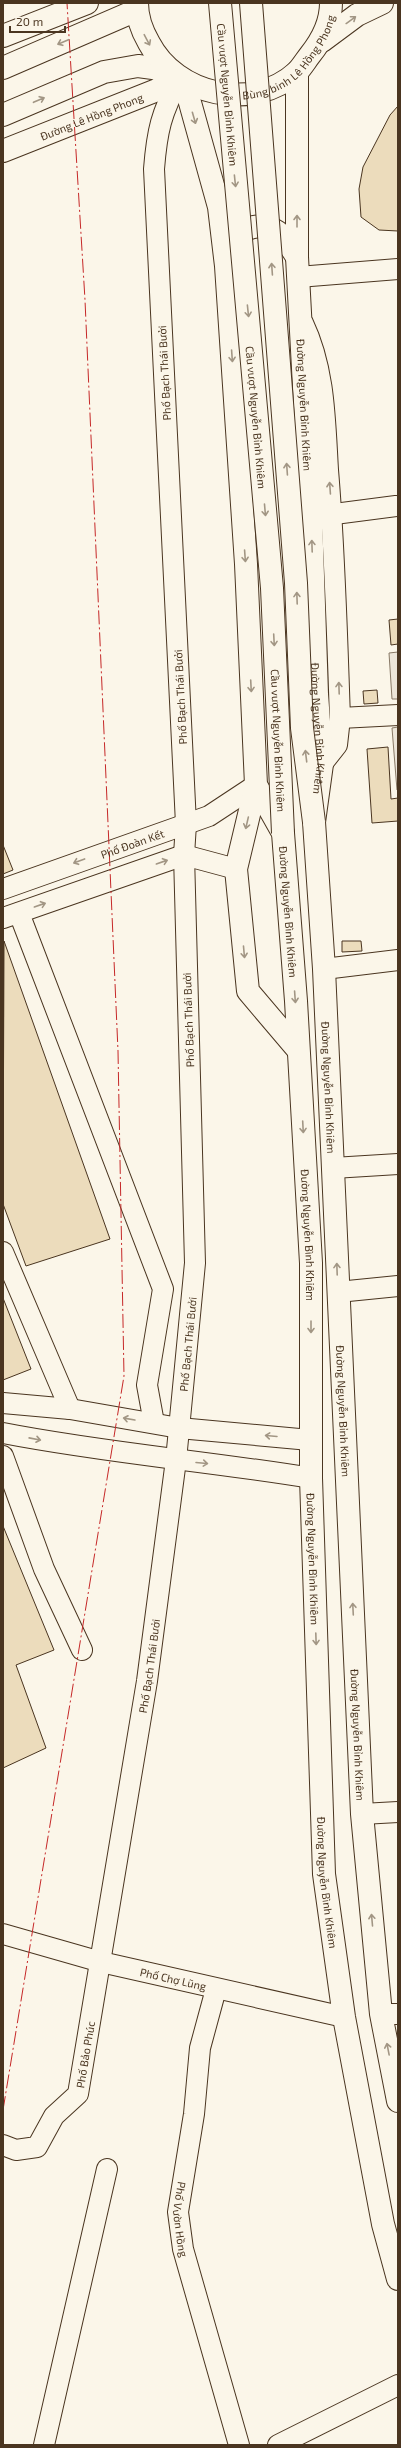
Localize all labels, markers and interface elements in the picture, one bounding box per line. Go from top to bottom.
scale bar [10,8,65,34]
text: 20 m [16,14,43,28]
street label: Bùng binh Lê Hồng Phong [242,14,336,101]
one-way arrow [345,16,356,24]
street label: Cầu vượt Nguyễn Bỉnh Khiêm [215,23,241,166]
one-way arrow [144,34,151,46]
one-way arrow [58,39,70,47]
street label: Đường Lê Hồng Phong [38,90,145,142]
one-way arrow [32,96,44,103]
one-way arrow [191,112,199,125]
one-way arrow [231,174,239,187]
one-way arrow [293,215,301,228]
one-way arrow [268,263,275,276]
one-way arrow [244,304,251,317]
street label: Phố Bạch Thái Bưởi [155,325,174,421]
street label: Đường Nguyễn Bỉnh Khiêm [295,338,315,471]
street label: Cầu vượt Nguyễn Bỉnh Khiêm [244,346,270,489]
one-way arrow [229,349,236,362]
one-way arrow [284,463,291,476]
one-way arrow [326,482,333,495]
one-way arrow [262,503,269,516]
one-way arrow [308,540,315,553]
one-way arrow [242,549,249,562]
one-way arrow [293,592,300,605]
one-way arrow [271,633,278,646]
street label: Phố Bạch Thái Bưởi [171,649,190,745]
street label: Đường Nguyễn Bỉnh Khiêm [309,662,329,795]
street label: Cầu vượt Nguyễn Bỉnh Khiêm [269,669,289,812]
one-way arrow [247,679,255,692]
one-way arrow [336,682,343,695]
one-way arrow [302,750,310,763]
one-way arrow [242,817,250,830]
street label: Phố Đoàn Kết [99,826,166,860]
street label: Đường Nguyễn Bình Khiêm [278,845,301,978]
one-way arrow [73,858,86,865]
one-way arrow [156,858,168,866]
one-way arrow [33,901,45,909]
one-way arrow [240,945,248,958]
street label: Phố Bạch Thái Bưởi [180,972,197,1068]
one-way arrow [292,990,299,1003]
street label: Đường Nguyễn Bỉnh Khiêm [320,1021,339,1154]
one-way arrow [299,1120,306,1133]
street label: Đường Nguyễn Bình Khiêm [299,1169,318,1301]
one-way arrow [333,1263,340,1276]
street label: Phố Bạch Thái Bưởi [176,1296,198,1392]
one-way arrow [307,1320,315,1333]
street label: Đường Nguyễn Bỉnh Khiêm [334,1345,353,1477]
one-way arrow [122,1415,135,1423]
one-way arrow [265,1433,278,1440]
one-way arrow [28,1435,41,1443]
one-way arrow [195,1459,208,1466]
street label: Đường Nguyễn Bình Khiêm [305,1493,322,1625]
one-way arrow [349,1603,356,1616]
street label: Phố Bạch Thái Bưởi [135,1618,162,1714]
one-way arrow [312,1632,320,1645]
street label: Đường Nguyễn Bỉnh Khiêm [349,1668,368,1801]
street label: Đường Nguyễn Bình Khiêm [316,1816,341,1949]
one-way arrow [369,1914,376,1927]
street label: Phố Chợ Lũng [139,1965,208,1992]
street label: Phố Bảo Phúc [73,2020,97,2089]
one-way arrow [384,2043,392,2056]
street label: Phố Vườn Hồng [171,2181,191,2258]

